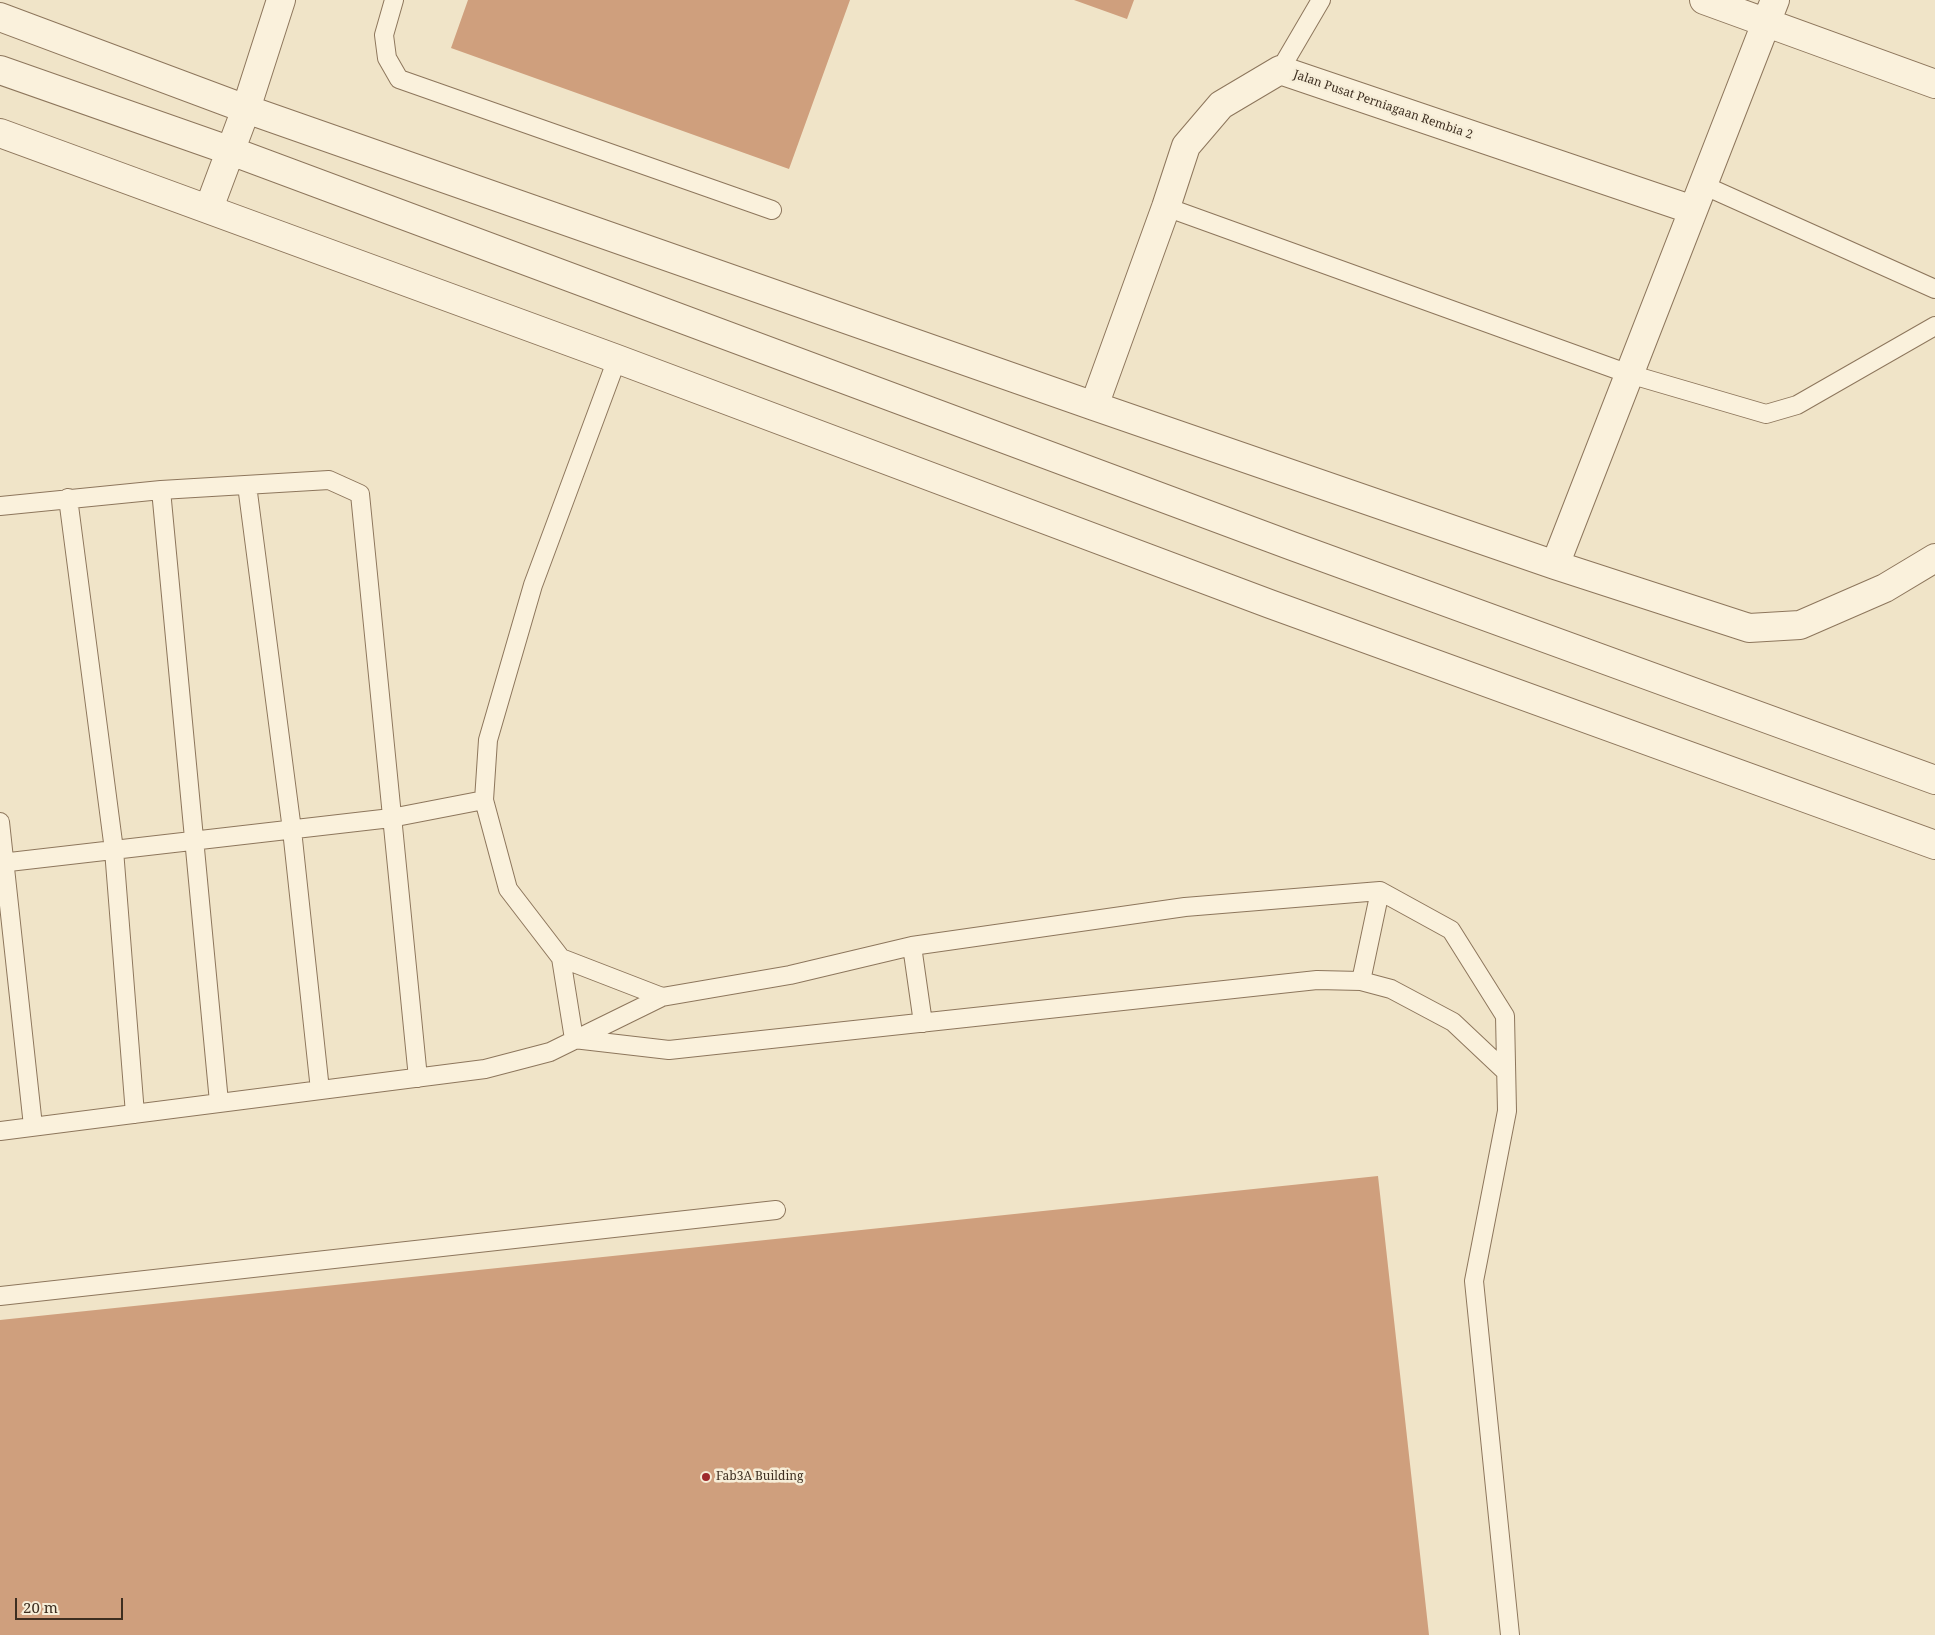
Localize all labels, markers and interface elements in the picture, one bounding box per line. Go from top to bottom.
street label: Jalan Pusat Perniagaan Rembia 2 [1291,67,1475,143]
place label: Fab3A Building [716,1470,803,1484]
marker: Fab3A Building [700,1471,712,1483]
scale bar [18,1588,125,1620]
text: 20 m [23,1597,58,1617]

